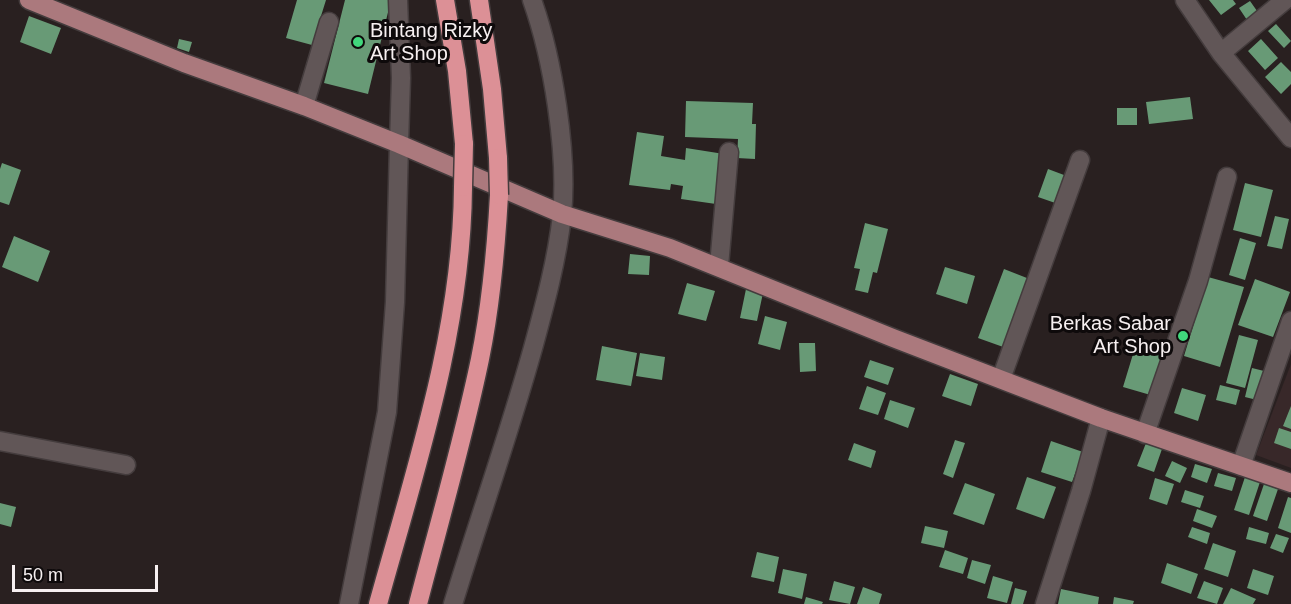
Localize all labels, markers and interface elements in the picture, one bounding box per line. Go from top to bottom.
place label: Bintang Rizky Art Shop [370,19,492,66]
marker: Bintang Rizky Art Shop [351,35,365,49]
place label: Berkas Sabar Art Shop [1050,312,1171,359]
marker: Berkas Sabar Art Shop [1176,329,1190,343]
scale bar [15,553,160,591]
text: 50 m [23,565,63,585]

